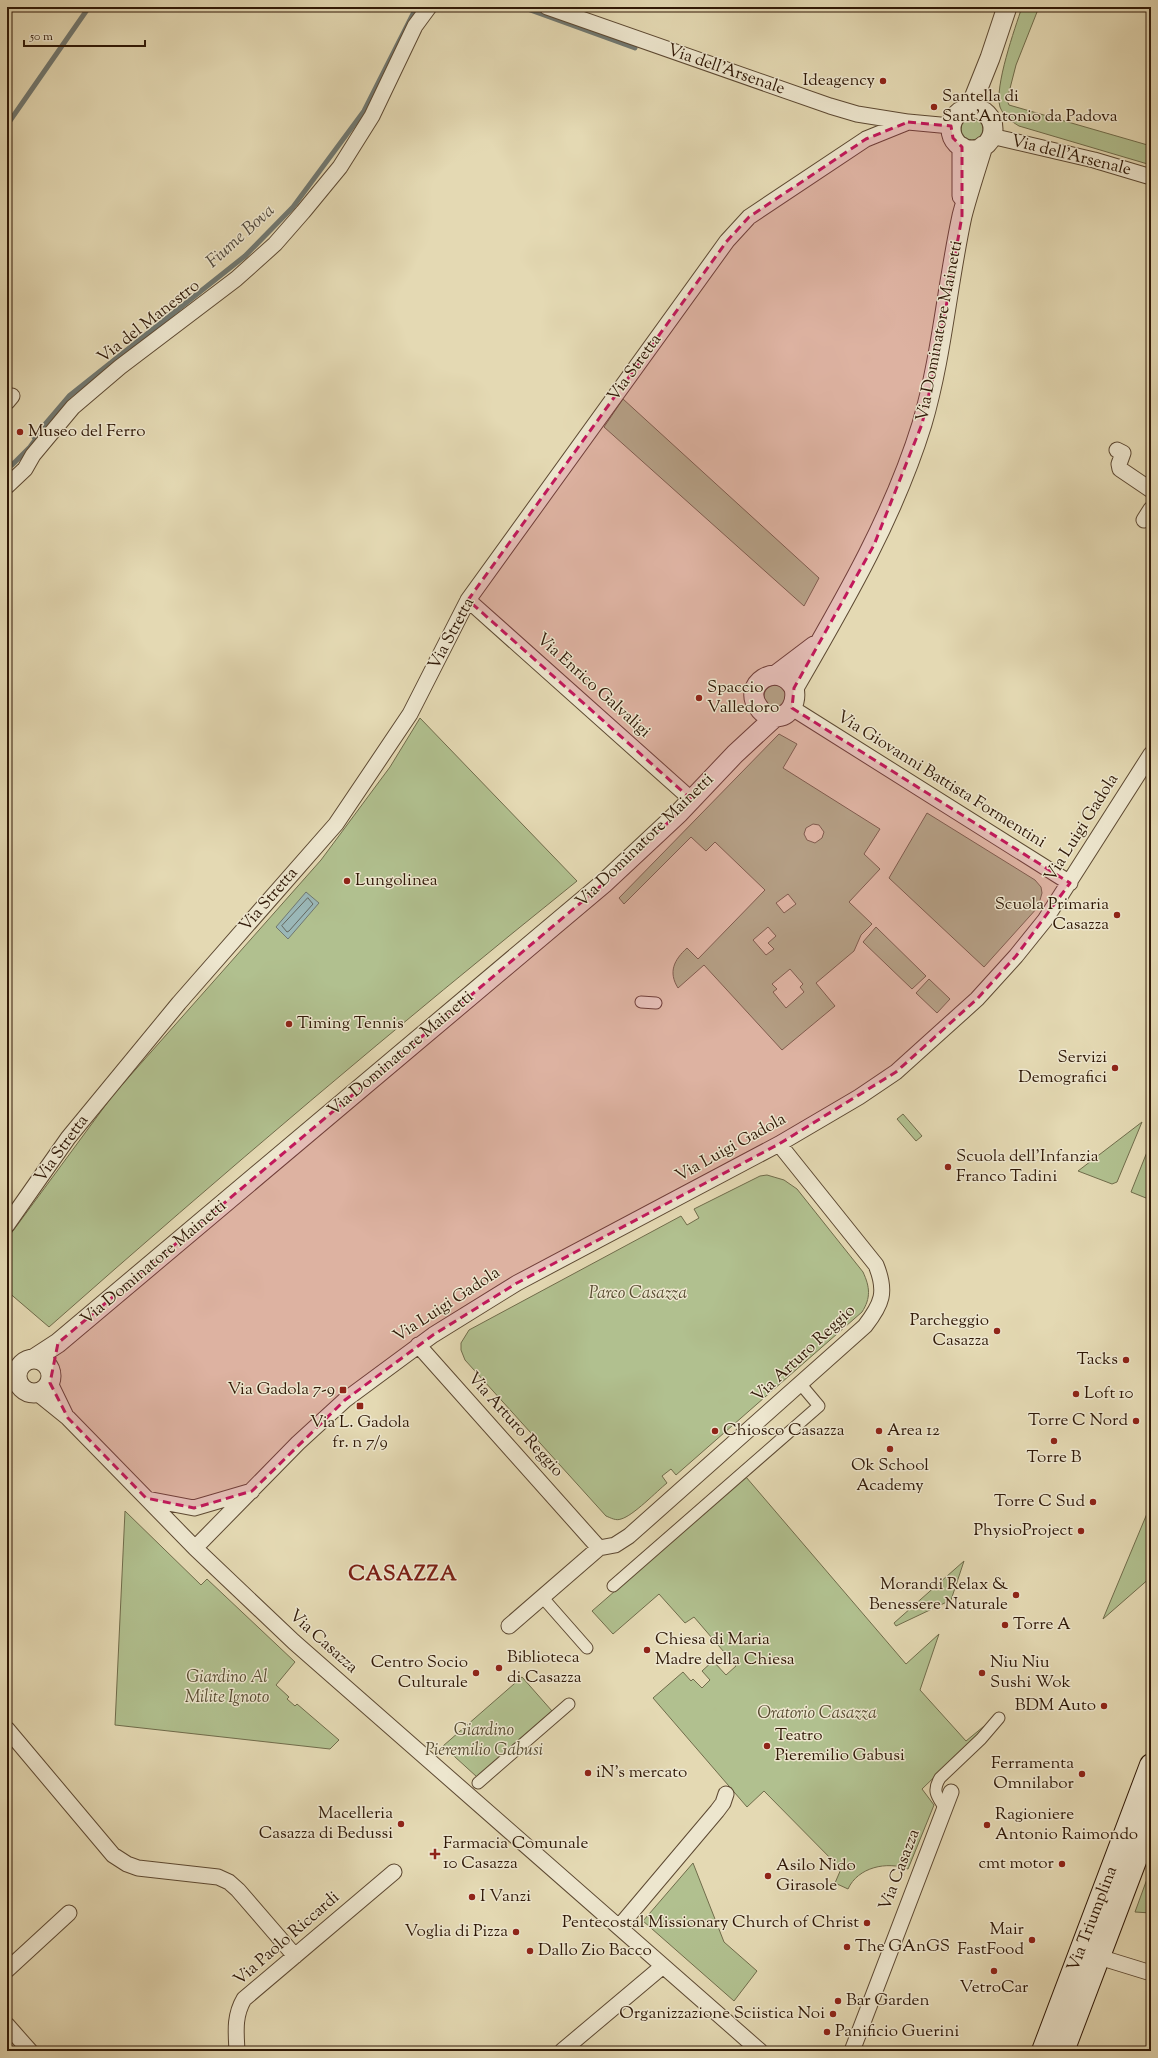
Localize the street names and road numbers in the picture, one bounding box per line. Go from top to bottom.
street label: Via dell'Arsenale [664,39,788,101]
street label: Via dell'Arsenale [1008,129,1134,183]
street label: Via Dominatore Mainetti [911,238,969,424]
street label: Via del Manestro [93,274,205,370]
street label: Via Stretta [602,329,668,407]
street label: Via Stretta [423,594,481,674]
street label: Via Enrico Galvaligi [531,628,656,744]
street label: Via Giovanni Battista Formentini [832,706,1050,855]
street label: Via Dominatore Mainetti [571,768,720,913]
street label: Via Luigi Gadola [1039,769,1125,887]
street label: Via Stretta [234,862,304,938]
street label: Via Dominatore Mainetti [323,986,479,1122]
street label: Via Luigi Gadola [671,1108,791,1188]
street label: Via Stretta [29,1110,95,1188]
street label: Via Dominatore Mainetti [76,1195,232,1331]
street label: Via Luigi Gadola [389,1261,505,1349]
street label: Via Arturo Reggio [747,1300,861,1408]
street label: Via Arturo Reggio [461,1367,569,1483]
street label: Via Casazza [283,1604,363,1680]
street label: Via Casazza [873,1826,927,1914]
street label: Via Triumplina [1062,1863,1124,1975]
street label: Via Paolo Riccardi [229,1886,345,1992]

